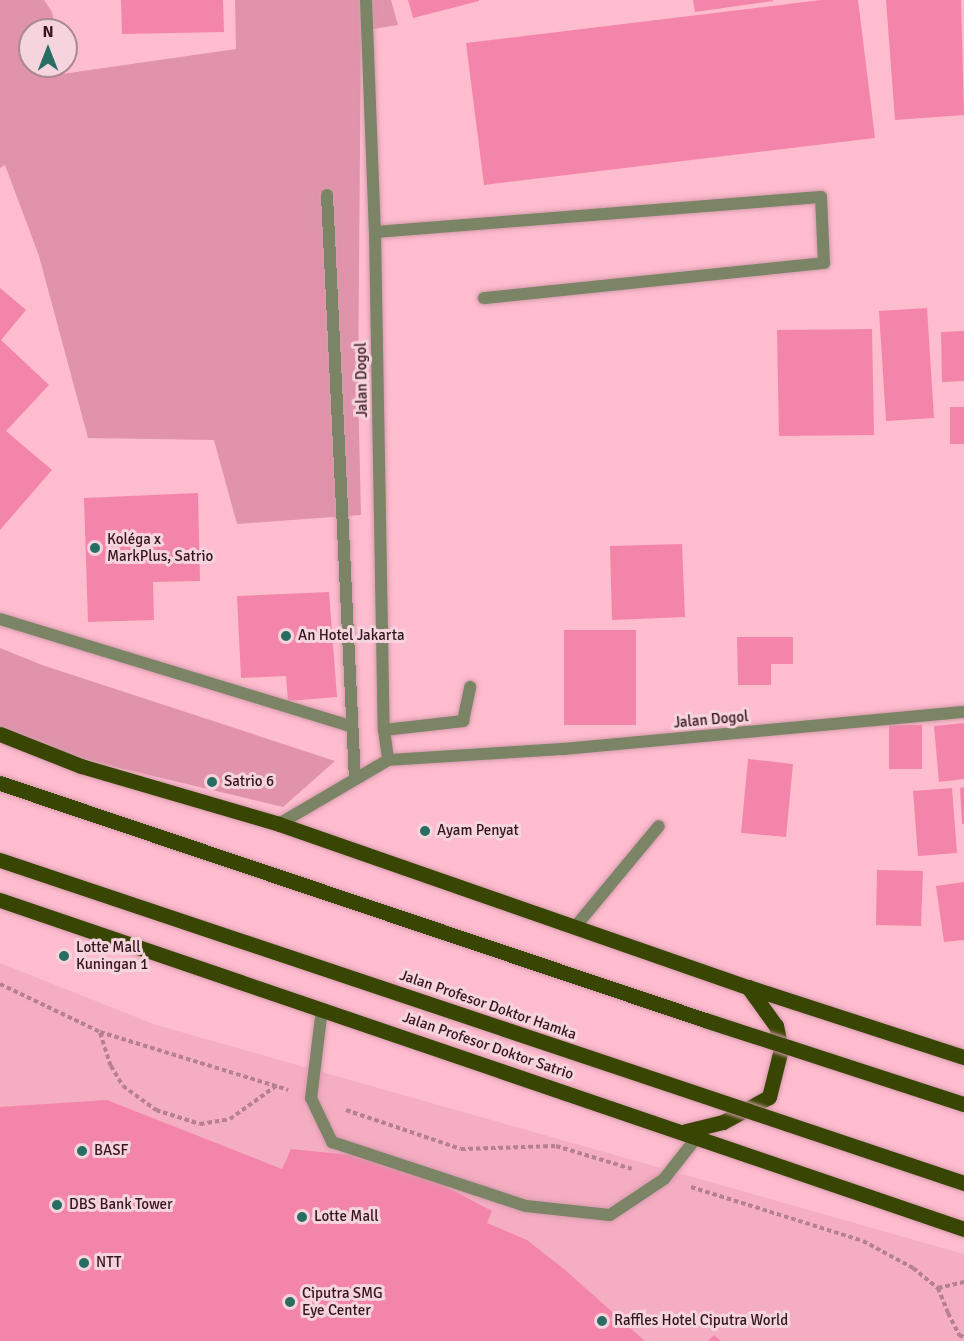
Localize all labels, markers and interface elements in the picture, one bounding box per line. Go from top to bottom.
north arrow [18,18,78,78]
text: N [42,22,54,42]
street label: Jalan Dogol [352,342,372,418]
place label: Koléga x MarkPlus, Satrio [107,530,213,565]
marker: Koléga x MarkPlus, Satrio [88,541,102,555]
place label: An Hotel Jakarta [298,627,405,645]
marker: An Hotel Jakarta [279,629,293,643]
street label: Jalan Dogol [673,708,749,732]
place label: Satrio 6 [224,773,274,791]
marker: Satrio 6 [205,775,219,789]
place label: Ayam Penyat [437,822,519,840]
marker: Ayam Penyat [418,824,432,838]
place label: Lotte Mall Kuningan 1 [76,938,148,973]
marker: Lotte Mall Kuningan 1 [57,949,71,963]
street label: Jalan Profesor Doktor Hamka [397,966,579,1044]
street label: Jalan Profesor Doktor Satrio [400,1008,576,1084]
place label: BASF [94,1142,128,1160]
marker: BASF [75,1144,89,1158]
place label: DBS Bank Tower [69,1196,173,1214]
marker: DBS Bank Tower [50,1198,64,1212]
place label: Lotte Mall [314,1208,379,1226]
marker: Lotte Mall [295,1210,309,1224]
place label: NTT [96,1254,121,1272]
marker: NTT [77,1256,91,1270]
place label: Ciputra SMG Eye Center [302,1284,383,1319]
marker: Ciputra SMG Eye Center [283,1295,297,1309]
place label: Raffles Hotel Ciputra World [614,1312,788,1330]
marker: Raffles Hotel Ciputra World [595,1314,609,1328]

